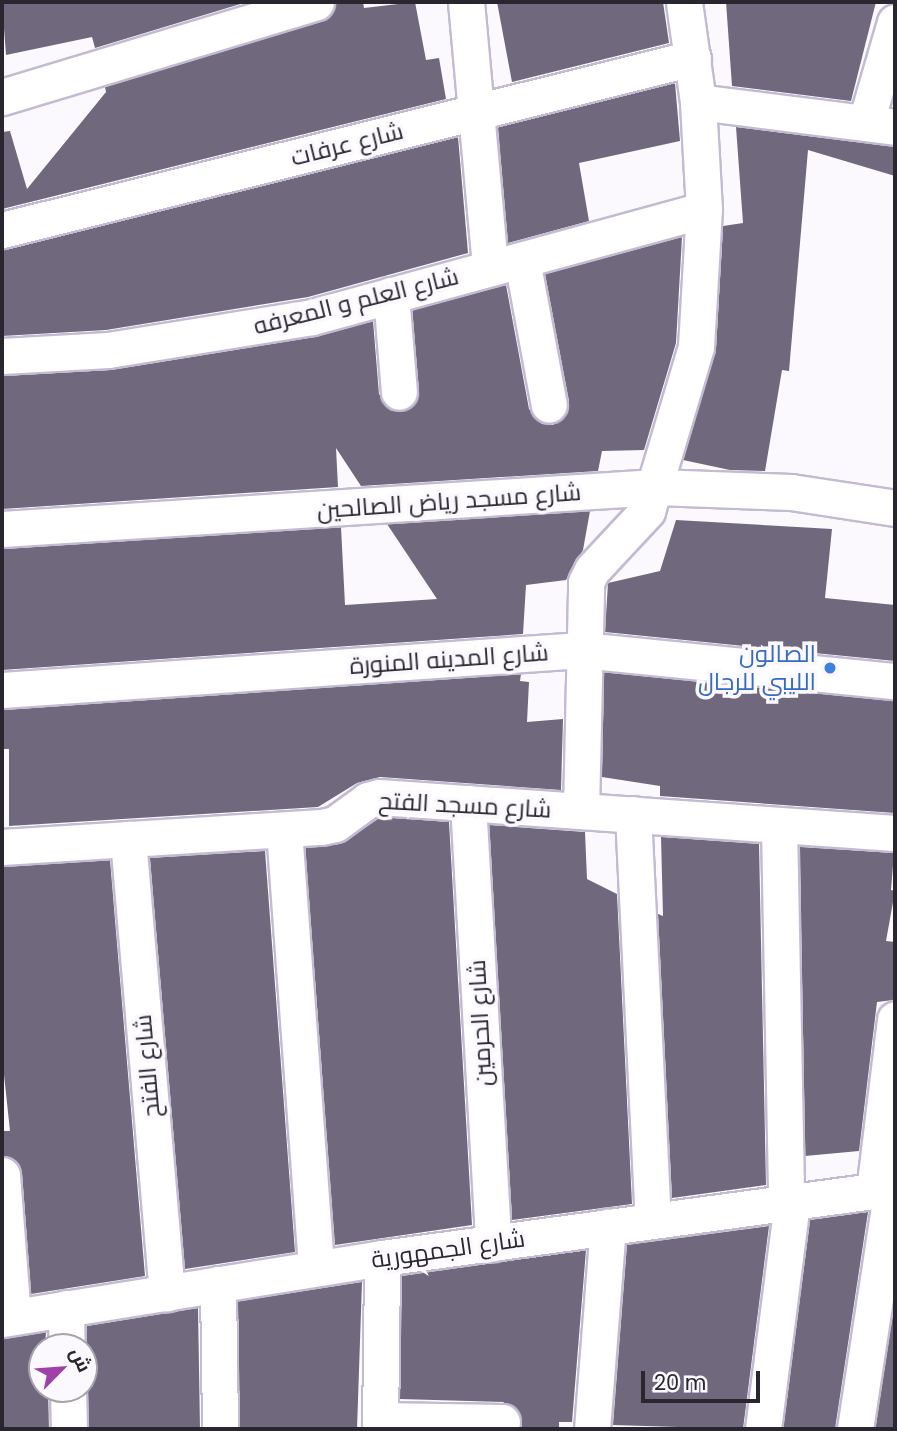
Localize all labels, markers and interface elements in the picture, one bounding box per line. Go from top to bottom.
street label: شارع عرفات [288,116,406,172]
street label: شارع العلم و المعرفه [250,262,462,340]
street label: شارع مسجد رياض الصالحين [316,477,582,525]
street label: شارع المدينه المنورة [349,638,549,680]
place label: الصالون الليبي للرجال [698,640,816,696]
marker: الصالون الليبي للرجال [822,660,838,676]
street label: شارع مسجد الفتح [378,786,552,824]
street label: شارع الحرمين [462,959,498,1087]
street label: شارع الفتح [128,1013,166,1119]
street label: شارع الجمهورية [369,1224,527,1274]
north arrow [28,1333,98,1403]
text: ش [63,1343,98,1377]
scale bar [645,1358,764,1402]
text: 20 m [654,1368,707,1397]

